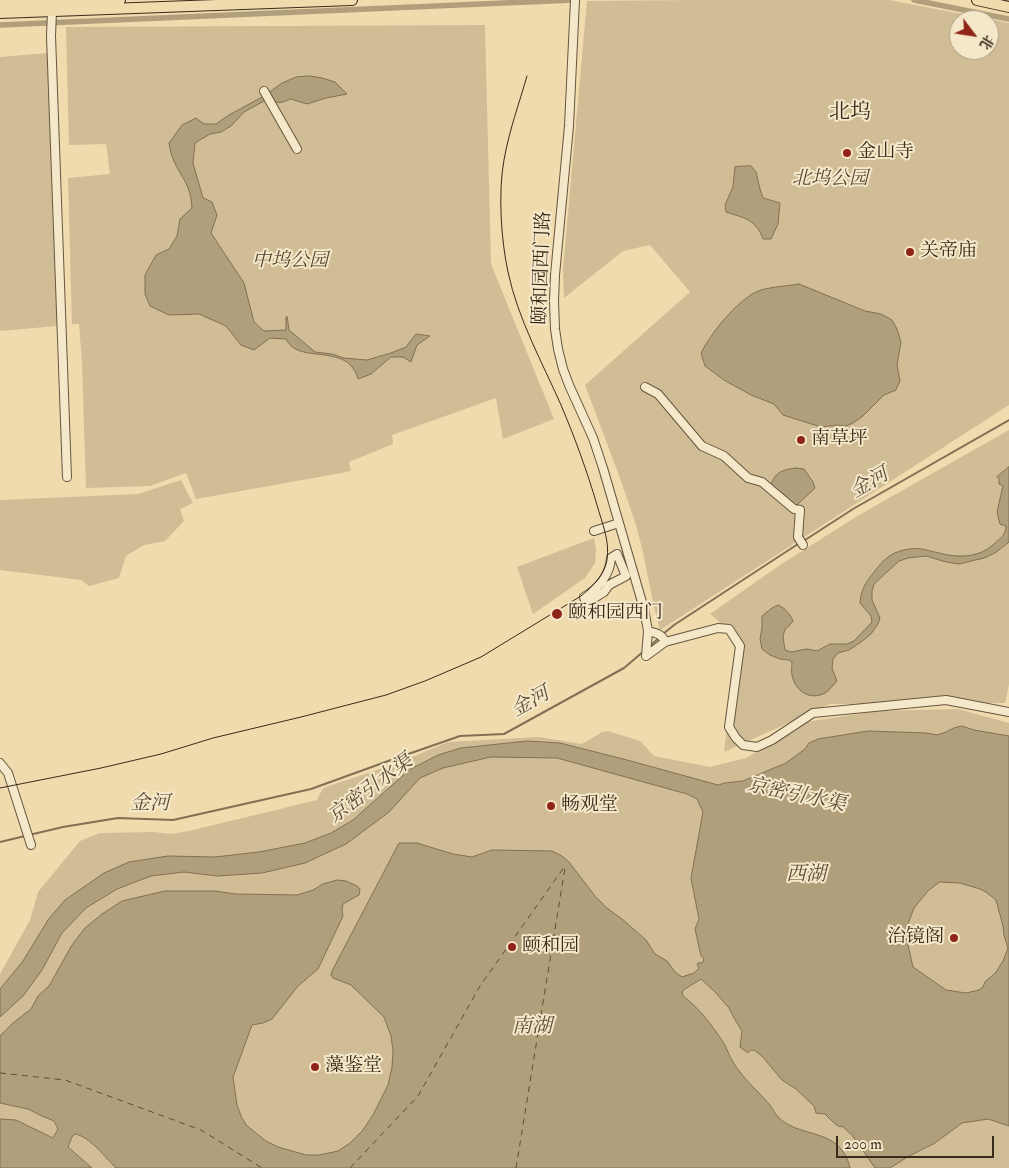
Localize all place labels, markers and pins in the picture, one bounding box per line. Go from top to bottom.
place label: 金山寺 [857,142,914,164]
marker: 金山寺 [841,147,853,159]
place label: 关帝庙 [920,241,977,263]
marker: 关帝庙 [904,246,916,258]
place label: 南草坪 [811,429,868,451]
marker: 南草坪 [795,434,807,446]
place label: 颐和园西门 [568,603,663,625]
marker: 颐和园西门 [550,607,564,621]
place label: 畅观堂 [561,795,618,817]
marker: 畅观堂 [545,800,557,812]
place label: 治镜阁 [887,927,944,949]
marker: 治镜阁 [948,932,960,944]
place label: 颐和园 [522,936,579,958]
marker: 颐和园 [506,941,518,953]
place label: 藻鉴堂 [325,1056,382,1078]
marker: 藻鉴堂 [309,1061,321,1073]

